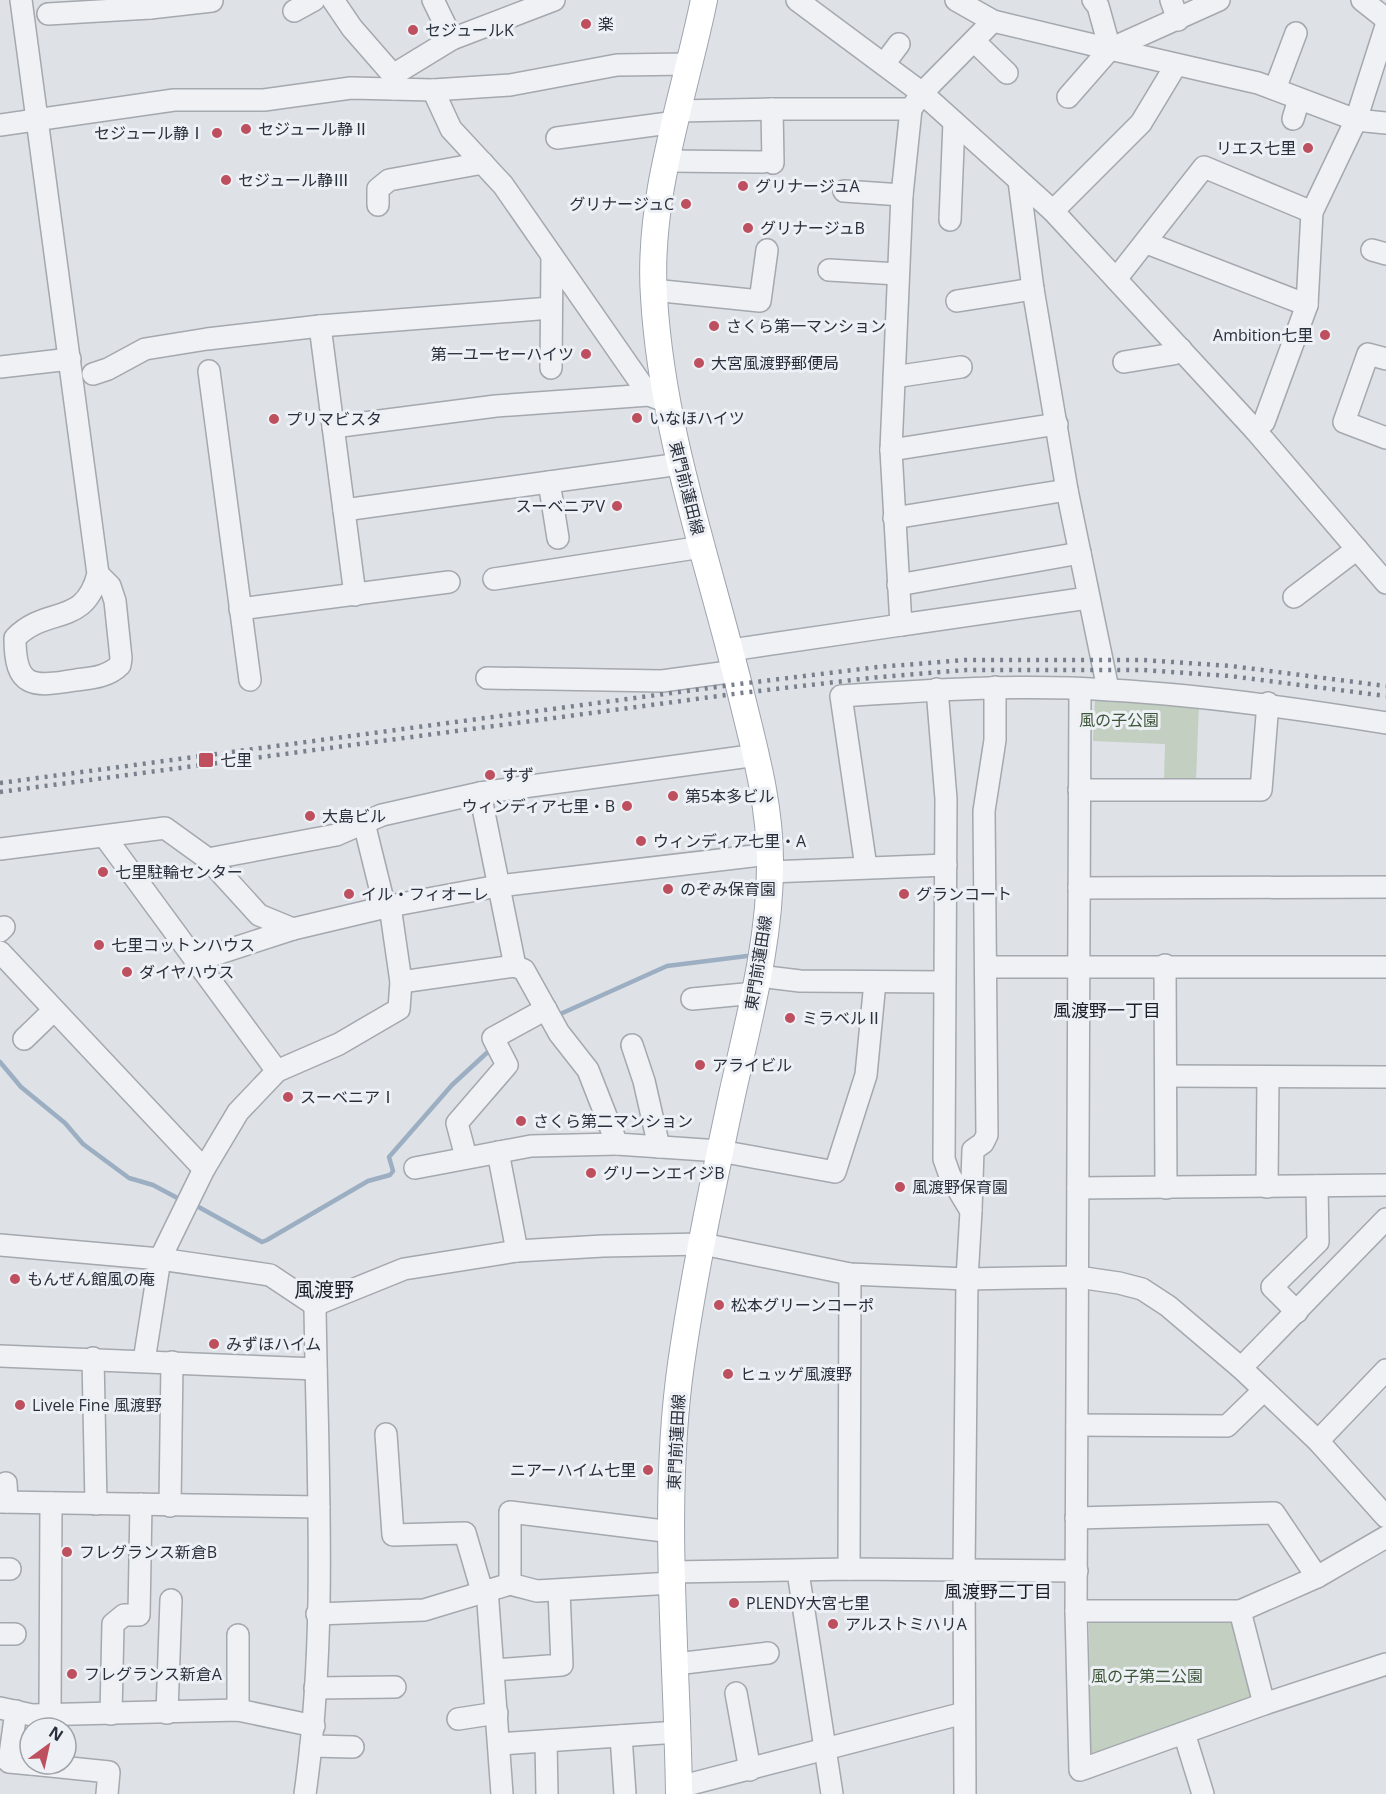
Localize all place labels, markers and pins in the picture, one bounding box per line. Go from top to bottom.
place label: 楽 [598,13,614,35]
marker: 楽 [579,17,593,31]
place label: セジュールK [425,19,514,41]
marker: セジュールK [406,23,420,37]
place label: セジュール静Ⅱ [258,118,369,140]
place label: セジュール静Ⅰ [94,122,205,144]
marker: セジュール静Ⅱ [239,122,253,136]
marker: セジュール静Ⅰ [210,126,224,140]
place label: リエス七里 [1216,137,1296,159]
marker: リエス七里 [1301,141,1315,155]
place label: セジュール静Ⅲ [238,169,349,191]
marker: セジュール静Ⅲ [219,173,233,187]
place label: グリナージュA [755,175,861,197]
marker: グリナージュA [736,179,750,193]
place label: グリナージュC [569,193,674,215]
marker: グリナージュC [679,197,693,211]
place label: グリナージュB [760,217,865,239]
marker: グリナージュB [741,221,755,235]
place label: さくら第一マンション [726,315,886,337]
marker: さくら第一マンション [707,319,721,333]
place label: Ambition七里 [1213,324,1313,346]
marker: Ambition七里 [1318,328,1332,342]
place label: 第一ユーセーハイツ [431,343,574,365]
marker: 第一ユーセーハイツ [579,347,593,361]
place label: 大宮風渡野郵便局 [711,352,839,374]
marker: 大宮風渡野郵便局 [692,356,706,370]
place label: いなほハイツ [649,407,745,429]
place label: プリマビスタ [286,408,382,430]
marker: いなほハイツ [630,411,644,425]
marker: プリマビスタ [267,412,281,426]
place label: スーベニアV [515,495,605,517]
marker: スーベニアV [610,499,624,513]
place label: 七里 [220,749,252,771]
marker: 七里 [197,751,215,769]
place label: すず [502,764,534,786]
marker: すず [483,768,497,782]
place label: 第5本多ビル [685,785,774,807]
marker: 第5本多ビル [666,789,680,803]
place label: ウィンディア七里・B [462,795,615,817]
marker: ウィンディア七里・B [620,799,634,813]
place label: 大島ビル [322,805,386,827]
marker: 大島ビル [303,809,317,823]
place label: ウィンディア七里・A [653,830,807,852]
marker: ウィンディア七里・A [634,834,648,848]
place label: 七里駐輪センター [115,861,243,883]
marker: 七里駐輪センター [96,865,110,879]
place label: のぞみ保育園 [680,878,776,900]
marker: のぞみ保育園 [661,882,675,896]
place label: イル・フィオーレ [361,883,489,905]
place label: グランコート [916,883,1012,905]
marker: イル・フィオーレ [342,887,356,901]
marker: グランコート [897,887,911,901]
place label: 七里コットンハウス [111,934,255,956]
marker: 七里コットンハウス [92,938,106,952]
place label: ダイヤハウス [139,961,234,983]
marker: ダイヤハウス [120,965,134,979]
place label: ミラベルⅡ [802,1007,882,1029]
marker: ミラベルⅡ [783,1011,797,1025]
place label: アライビル [712,1054,792,1076]
marker: アライビル [693,1058,707,1072]
place label: スーベニアⅠ [300,1086,396,1108]
marker: スーベニアⅠ [281,1090,295,1104]
place label: さくら第二マンション [533,1110,693,1132]
marker: さくら第二マンション [514,1114,528,1128]
place label: グリーンエイジB [603,1162,725,1184]
marker: グリーンエイジB [584,1166,598,1180]
place label: 風渡野保育園 [912,1176,1008,1198]
marker: 風渡野保育園 [893,1180,907,1194]
place label: もんぜん館風の庵 [27,1268,155,1290]
marker: もんぜん館風の庵 [8,1272,22,1286]
place label: 松本グリーンコーポ [731,1294,874,1316]
marker: 松本グリーンコーポ [712,1298,726,1312]
place label: みずほハイム [226,1333,321,1355]
marker: みずほハイム [207,1337,221,1351]
place label: ヒュッゲ風渡野 [740,1363,852,1385]
marker: ヒュッゲ風渡野 [721,1367,735,1381]
place label: Livele Fine 風渡野 [32,1394,162,1416]
marker: Livele Fine 風渡野 [13,1398,27,1412]
place label: ニアーハイム七里 [510,1459,636,1481]
marker: ニアーハイム七里 [641,1463,655,1477]
place label: フレグランス新倉B [79,1541,217,1563]
marker: フレグランス新倉B [60,1545,74,1559]
place label: PLENDY大宮七里 [746,1592,869,1614]
marker: PLENDY大宮七里 [727,1596,741,1610]
place label: アルストミハリA [845,1613,968,1635]
marker: アルストミハリA [826,1617,840,1631]
place label: フレグランス新倉A [84,1663,223,1685]
marker: フレグランス新倉A [65,1667,79,1681]

